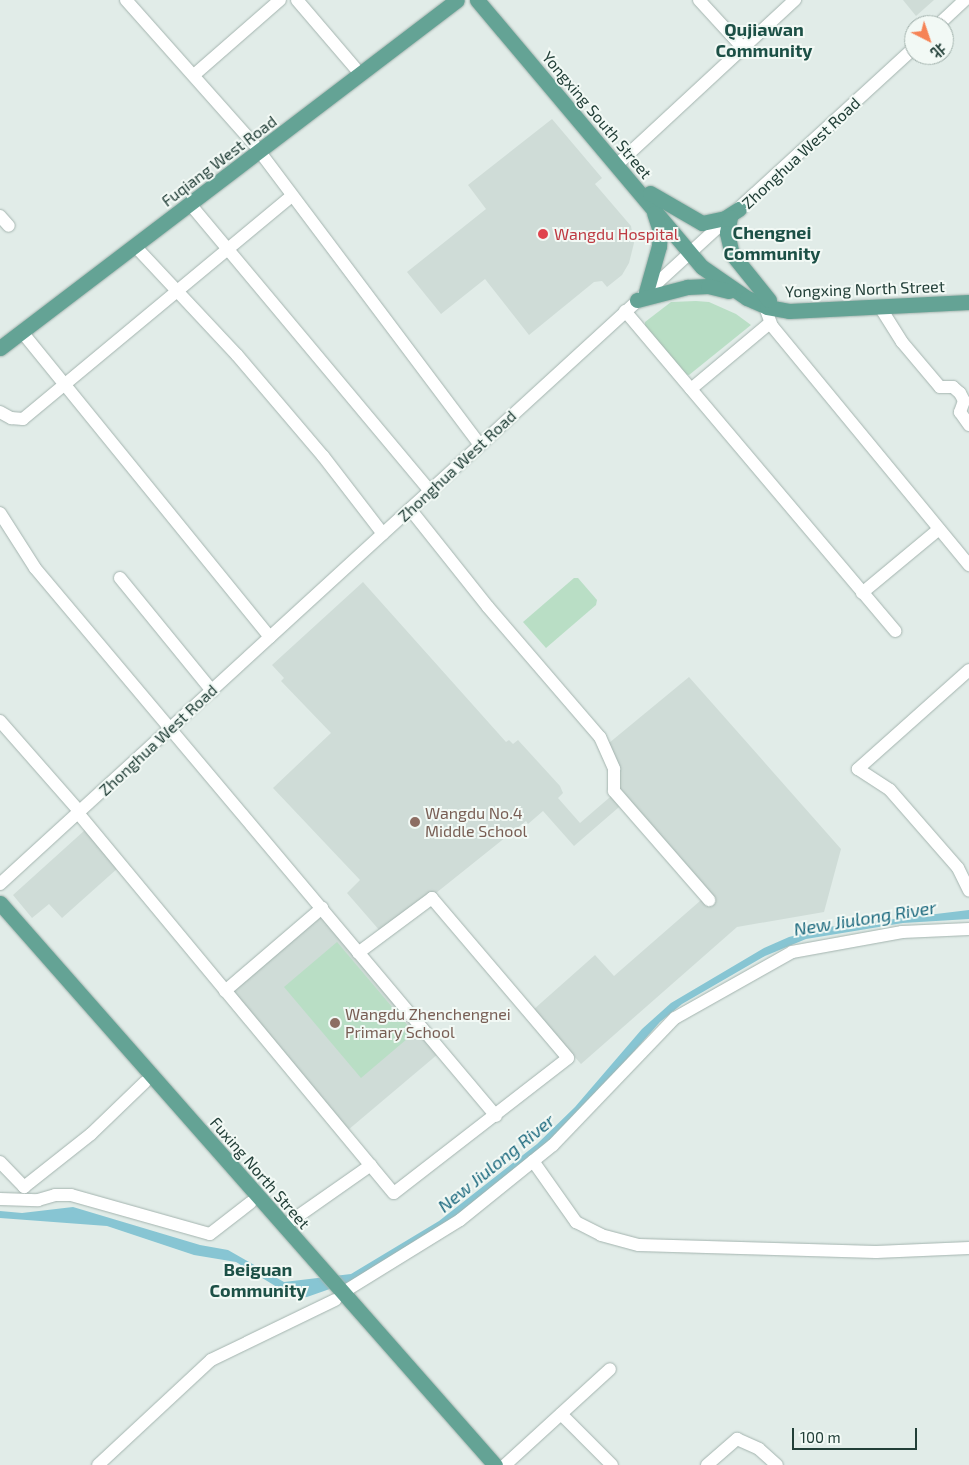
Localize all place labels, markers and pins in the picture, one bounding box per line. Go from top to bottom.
place label: Wangdu Hospital [554,224,679,244]
marker: Wangdu Hospital [536,227,550,241]
place label: Wangdu No.4 Middle School [425,803,527,841]
marker: Wangdu No.4 Middle School [409,816,421,828]
place label: Wangdu Zhenchengnei Primary School [345,1004,511,1042]
marker: Wangdu Zhenchengnei Primary School [329,1017,341,1029]

